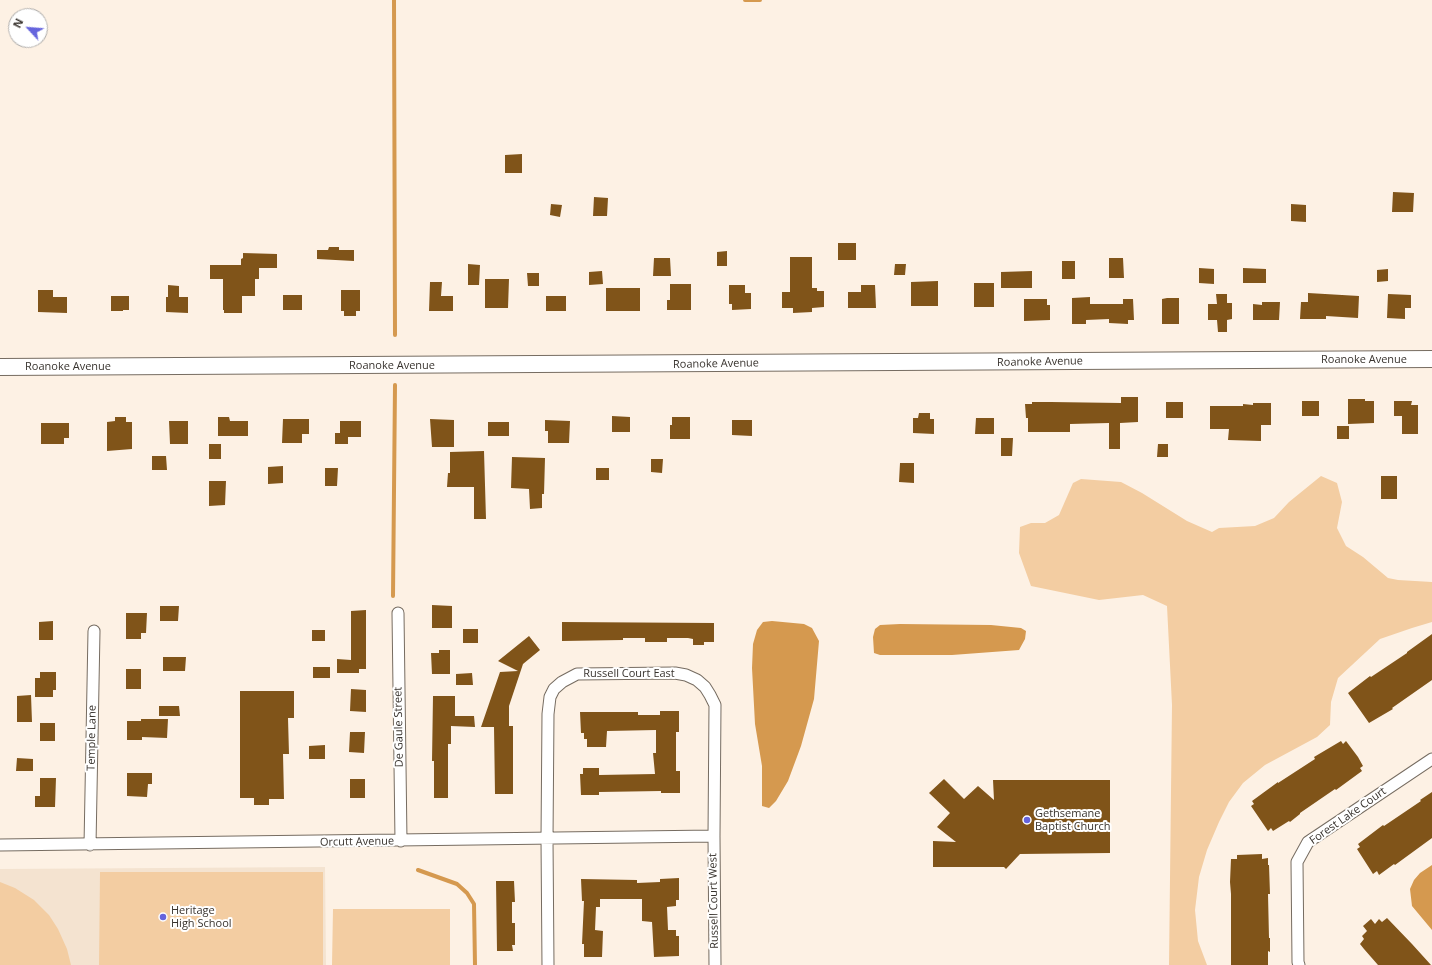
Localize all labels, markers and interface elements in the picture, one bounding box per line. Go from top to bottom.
north arrow [8,8,48,48]
text: N [9,16,26,30]
street label: Roanoke Avenue [1321,353,1407,367]
street label: Roanoke Avenue [997,355,1083,369]
street label: Roanoke Avenue [673,357,759,371]
street label: Roanoke Avenue [349,359,435,373]
street label: Roanoke Avenue [25,360,111,374]
street label: Russell Court East [583,667,675,681]
street label: De Gaule Street [392,687,406,767]
street label: Temple Lane [85,705,99,771]
street label: Forest Lake Court [1307,785,1389,847]
place label: Gethsemane Baptist Church [1035,807,1111,833]
marker: Gethsemane Baptist Church [1022,815,1032,825]
street label: Orcutt Avenue [320,835,394,849]
street label: Russell Court West [707,853,721,949]
place label: Heritage High School [171,904,232,930]
marker: Heritage High School [158,912,168,922]

